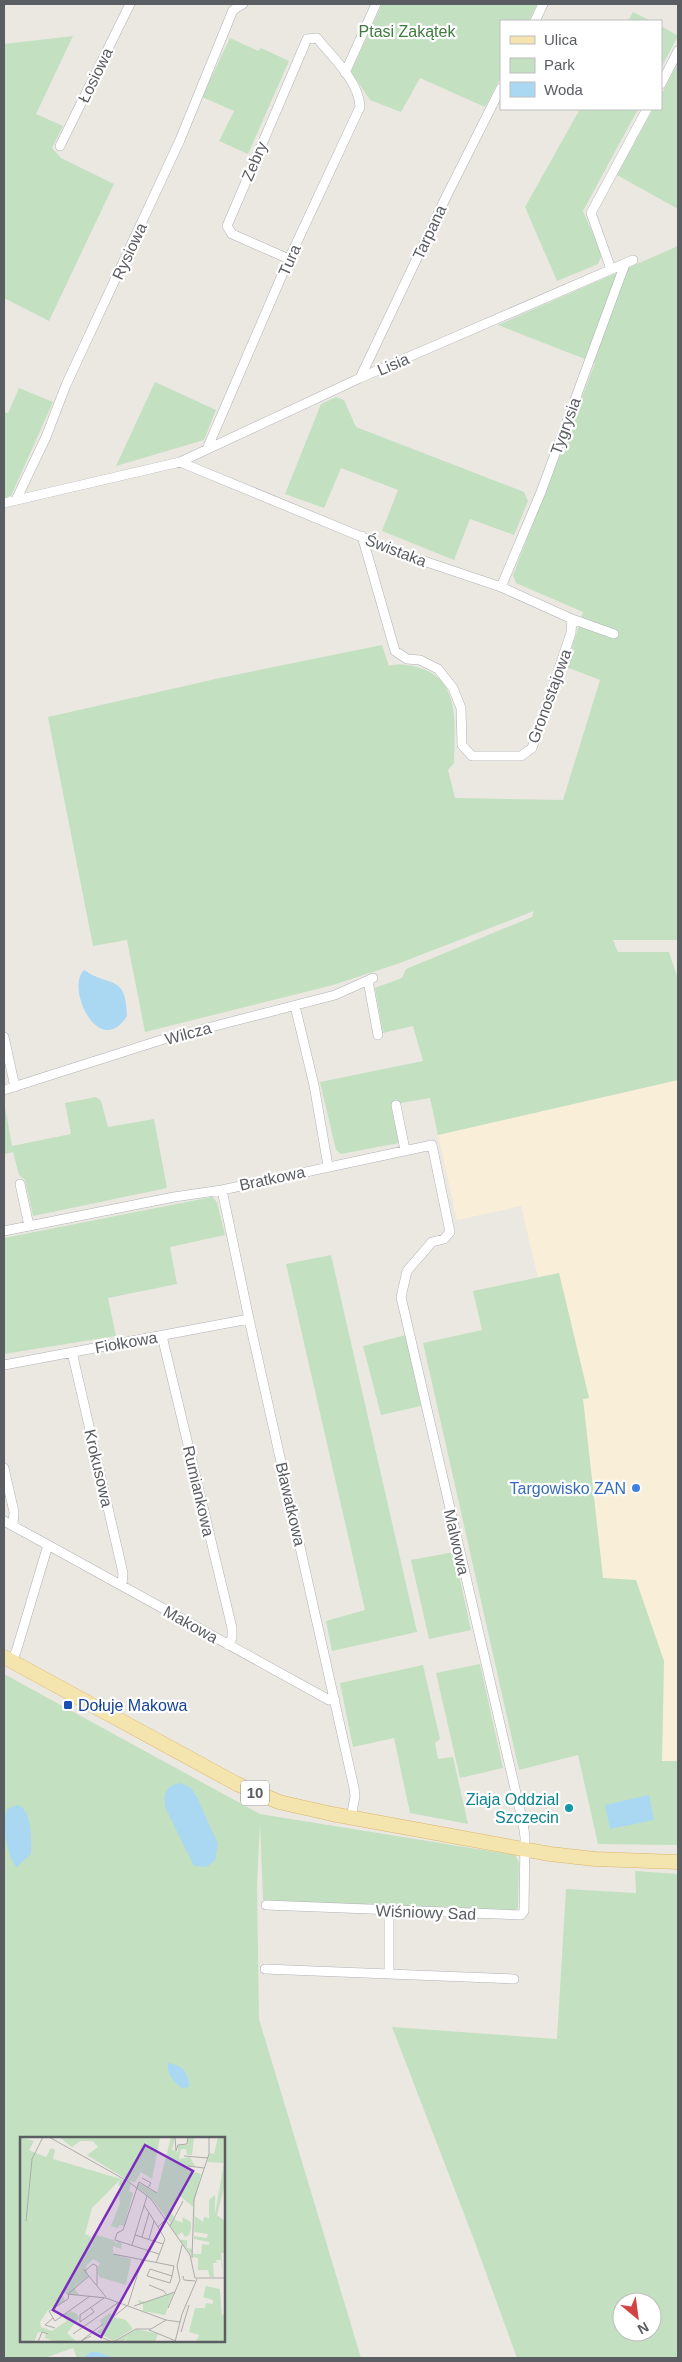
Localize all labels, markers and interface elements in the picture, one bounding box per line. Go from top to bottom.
legend [500,20,662,110]
park label: Ptasi Zakątek [359,23,456,40]
text: Ulica [544,31,578,48]
street label: Łosiowa [75,45,116,105]
text: Park [544,56,575,73]
text: Woda [544,81,584,98]
street label: Zebry [239,139,270,183]
street label: Tarpana [410,202,449,262]
street label: Rysiowa [109,220,150,282]
street label: Tura [275,242,304,278]
street label: Lisia [375,350,412,379]
street label: Tygrysia [547,395,584,457]
street label: Świstaka [363,530,429,570]
street label: Gronostajowa [525,647,574,745]
street label: Wilcza [163,1019,213,1048]
street label: Bratkowa [238,1163,307,1194]
street label: Fiołkowa [94,1329,159,1356]
street label: Krokusowa [81,1428,116,1509]
street label: Rumiankowa [180,1444,217,1538]
street label: Bławatkowa [273,1461,308,1548]
place label: Targowisko ZAN [510,1480,626,1497]
marker: Targowisko ZAN [630,1482,642,1494]
street label: Malwowa [441,1508,472,1577]
street label: Makowa [161,1603,221,1646]
place label: Dołuje Makowa [78,1697,187,1714]
marker: Dołuje Makowa [62,1699,74,1711]
road number: 10 [241,1780,269,1806]
place label: Ziaja Oddzial Szczecin [466,1791,559,1826]
marker: Ziaja Oddzial Szczecin [563,1802,575,1814]
street label: Wiśniowy Sad [375,1902,476,1923]
inset map [20,2137,225,2342]
north arrow [612,2292,662,2342]
text: N [635,2319,652,2338]

